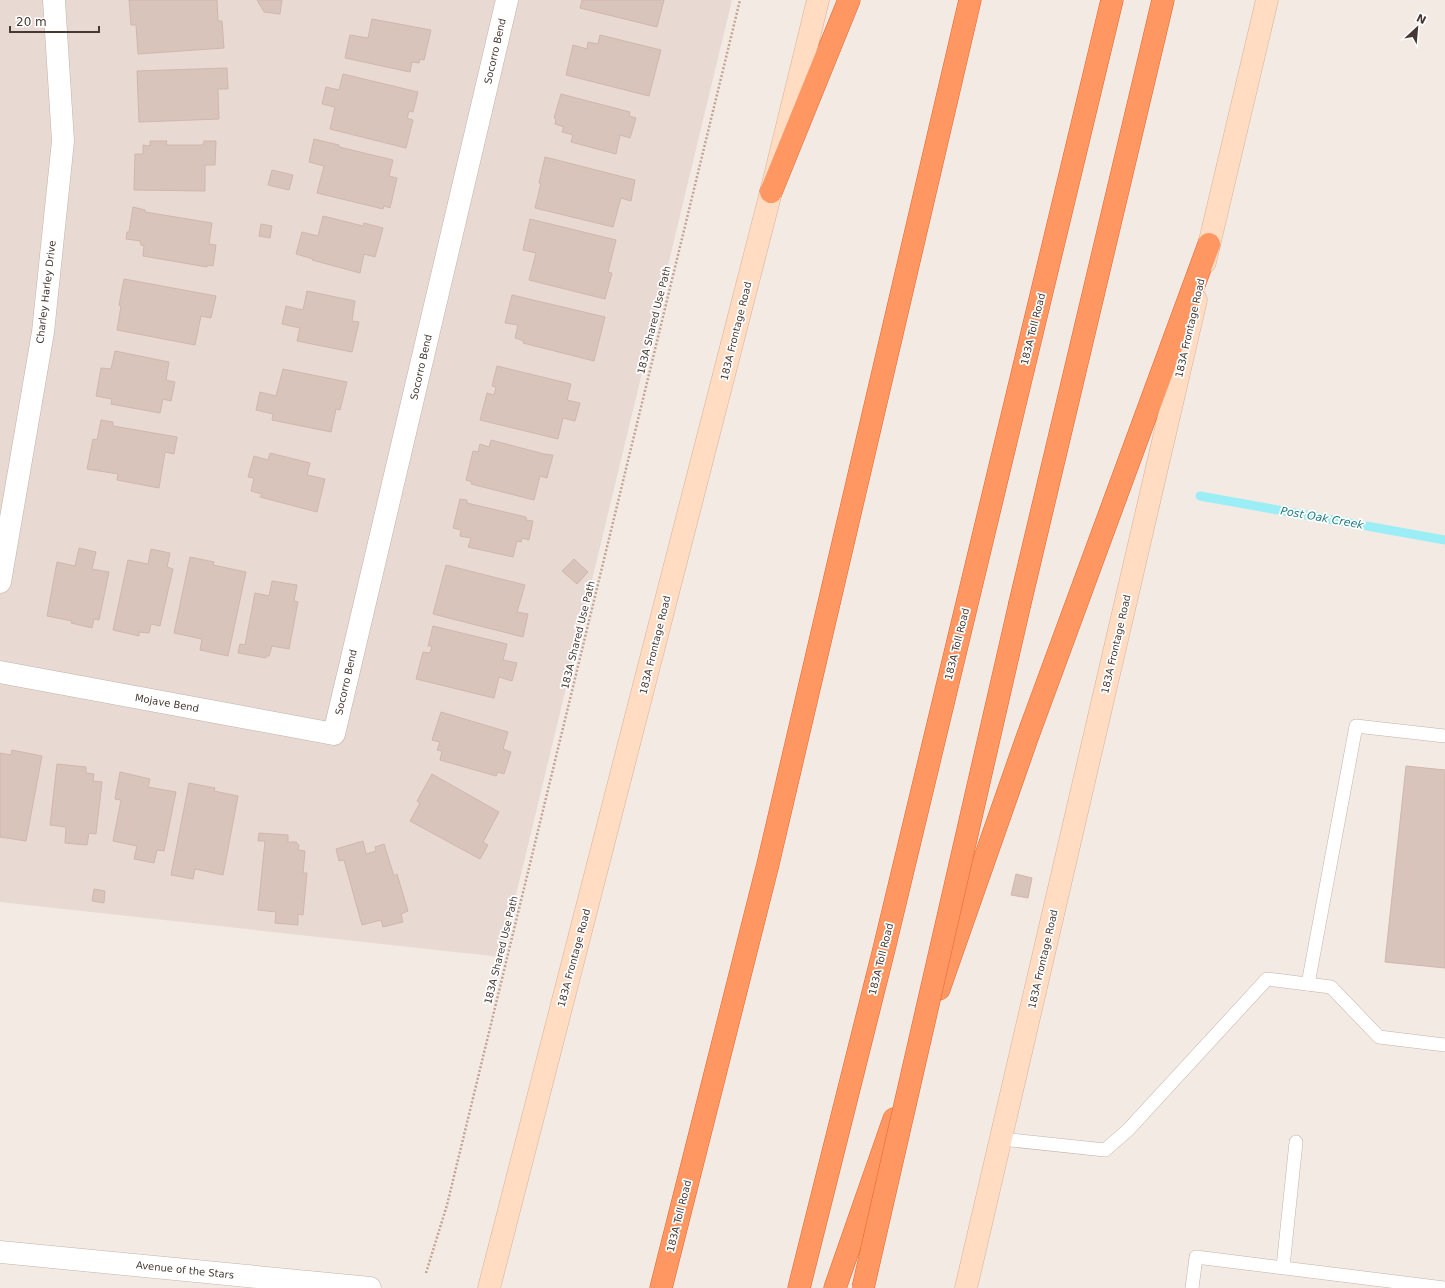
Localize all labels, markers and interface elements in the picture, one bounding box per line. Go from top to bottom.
scale bar [10,8,99,34]
north arrow [1397,8,1437,48]
text: N [1414,12,1428,27]
text: 20 m [16,15,47,29]
street label: Socorro Bend [482,17,508,85]
street label: Charley Harley Drive [34,240,58,344]
street label: 183A Shared Use Path [635,265,673,375]
street label: 183A Frontage Road [1173,277,1207,379]
street label: 183A Frontage Road [718,281,754,381]
street label: 183A Toll Road [1019,292,1047,366]
street label: Socorro Bend [408,333,434,401]
water label: Post Oak Creek [1279,504,1365,532]
street label: 183A Shared Use Path [559,580,597,690]
street label: 183A Frontage Road [1099,593,1133,695]
street label: 183A Frontage Road [637,595,673,695]
street label: 183A Toll Road [943,607,971,681]
street label: Socorro Bend [333,648,359,716]
street label: Mojave Bend [134,692,200,714]
street label: 183A Shared Use Path [482,895,520,1005]
street label: 183A Frontage Road [556,908,592,1008]
street label: 183A Frontage Road [1026,908,1060,1010]
street label: 183A Toll Road [867,922,895,996]
street label: 183A Toll Road [665,1179,693,1253]
street label: Avenue of the Stars [135,1259,235,1281]

